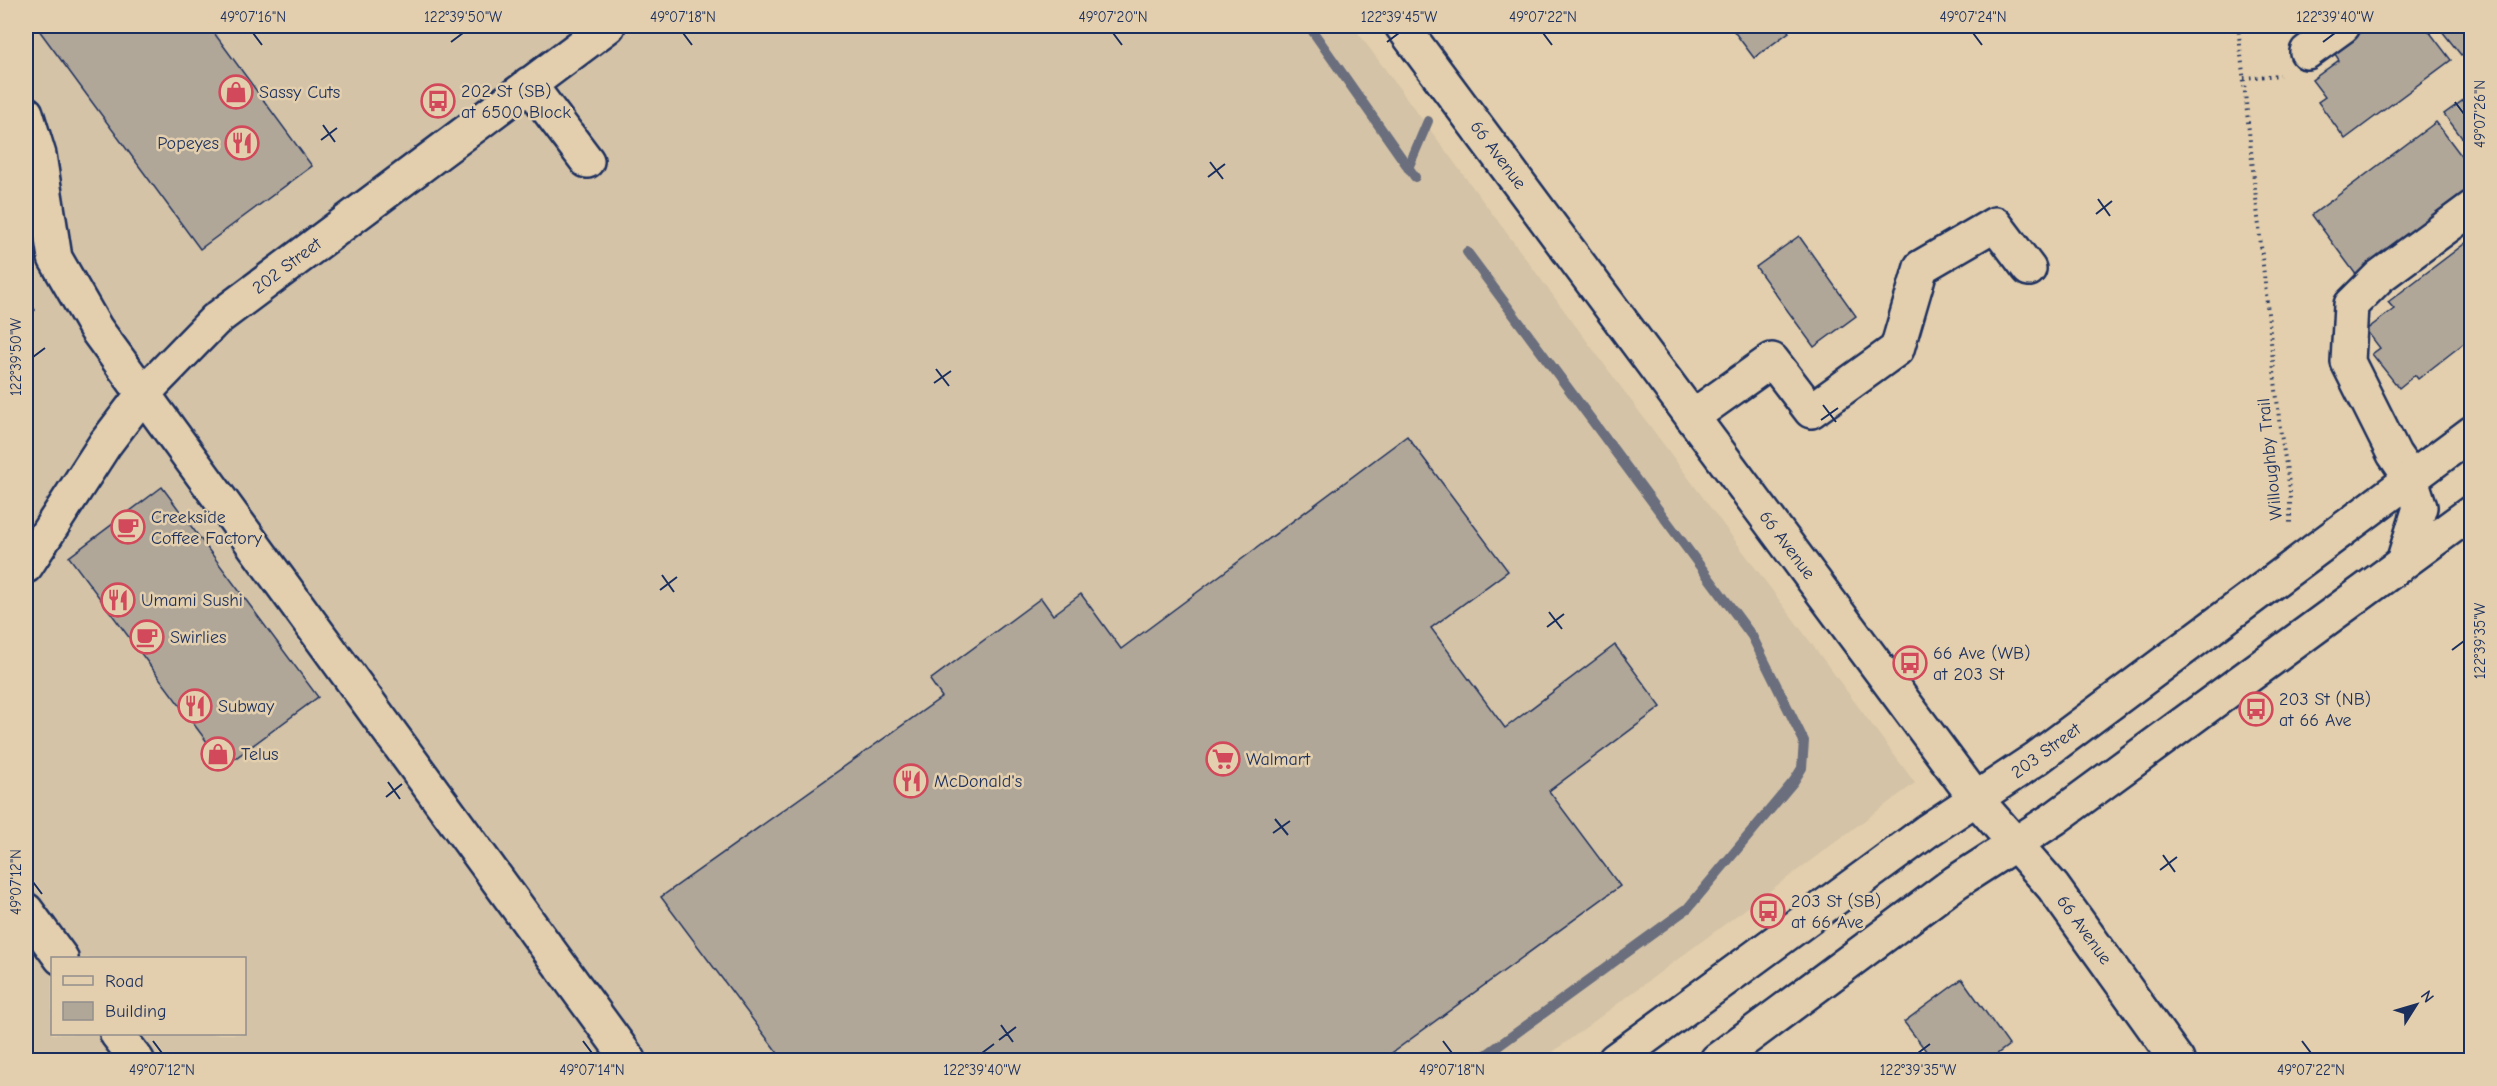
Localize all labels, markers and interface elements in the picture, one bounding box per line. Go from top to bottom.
text: 49°07'16"N [220,8,286,26]
text: 122°39'50"W [424,8,502,26]
text: 49°07'18"N [650,8,716,26]
text: 49°07'20"N [1078,8,1148,26]
text: 122°39'45"W [1361,8,1437,26]
text: 49°07'22"N [1509,8,1577,26]
text: 49°07'24"N [1939,8,2007,26]
text: 122°39'40"W [2296,8,2374,26]
shop icon: Sassy Cuts [218,74,254,110]
text: 49°07'26"N [2471,80,2489,148]
place label: 202 St (SB) at 6500 Block [461,81,571,123]
place label: Sassy Cuts [259,82,340,103]
bus stop icon: 202 St (SB) at 6500 Block [420,83,456,119]
street label: 66 Avenue [1465,117,1531,193]
restaurant icon: Popeyes [224,125,260,161]
place label: Popeyes [157,133,219,154]
street label: 202 Street [248,233,326,299]
text: 122°39'50"W [7,318,25,396]
street label: Willoughby Trail [2253,397,2287,521]
place label: Creekside Coffee Factory [151,507,263,549]
street label: 66 Avenue [1754,507,1820,583]
cafe icon: Creekside Coffee Factory [110,509,146,545]
restaurant icon: Umami Sushi [100,582,136,618]
place label: Umami Sushi [141,590,243,611]
text: 122°39'35"W [2471,603,2489,679]
cafe icon: Swirlies [129,619,165,655]
place label: Swirlies [170,627,226,648]
place label: 66 Ave (WB) at 203 St [1933,643,2030,685]
bus stop icon: 66 Ave (WB) at 203 St [1892,645,1928,681]
restaurant icon: Subway [177,688,213,724]
place label: 203 St (NB) at 66 Ave [2279,689,2371,731]
bus stop icon: 203 St (NB) at 66 Ave [2238,691,2274,727]
place label: Subway [218,696,275,717]
street label: 203 Street [2007,718,2085,783]
shop icon: Telus [200,736,236,772]
supermarket icon: Walmart [1205,741,1241,777]
place label: Telus [241,744,279,765]
place label: Walmart [1246,749,1311,770]
restaurant icon: McDonald's [893,763,929,799]
place label: McDonald's [934,771,1022,792]
text: 49°07'12"N [7,849,25,915]
place label: 203 St (SB) at 66 Ave [1791,891,1881,933]
street label: 66 Avenue [2052,891,2116,969]
bus stop icon: 203 St (SB) at 66 Ave [1750,893,1786,929]
legend [51,957,246,1035]
text: Road [105,971,144,992]
north arrow [2386,975,2446,1035]
text: N [2417,987,2438,1006]
text: Building [105,1001,167,1022]
text: 49°07'12"N [129,1061,195,1079]
text: 49°07'14"N [559,1061,625,1079]
text: 122°39'40"W [943,1061,1021,1079]
text: 49°07'18"N [1419,1061,1485,1079]
text: 122°39'35"W [1880,1061,1956,1079]
text: 49°07'22"N [2277,1061,2345,1079]

